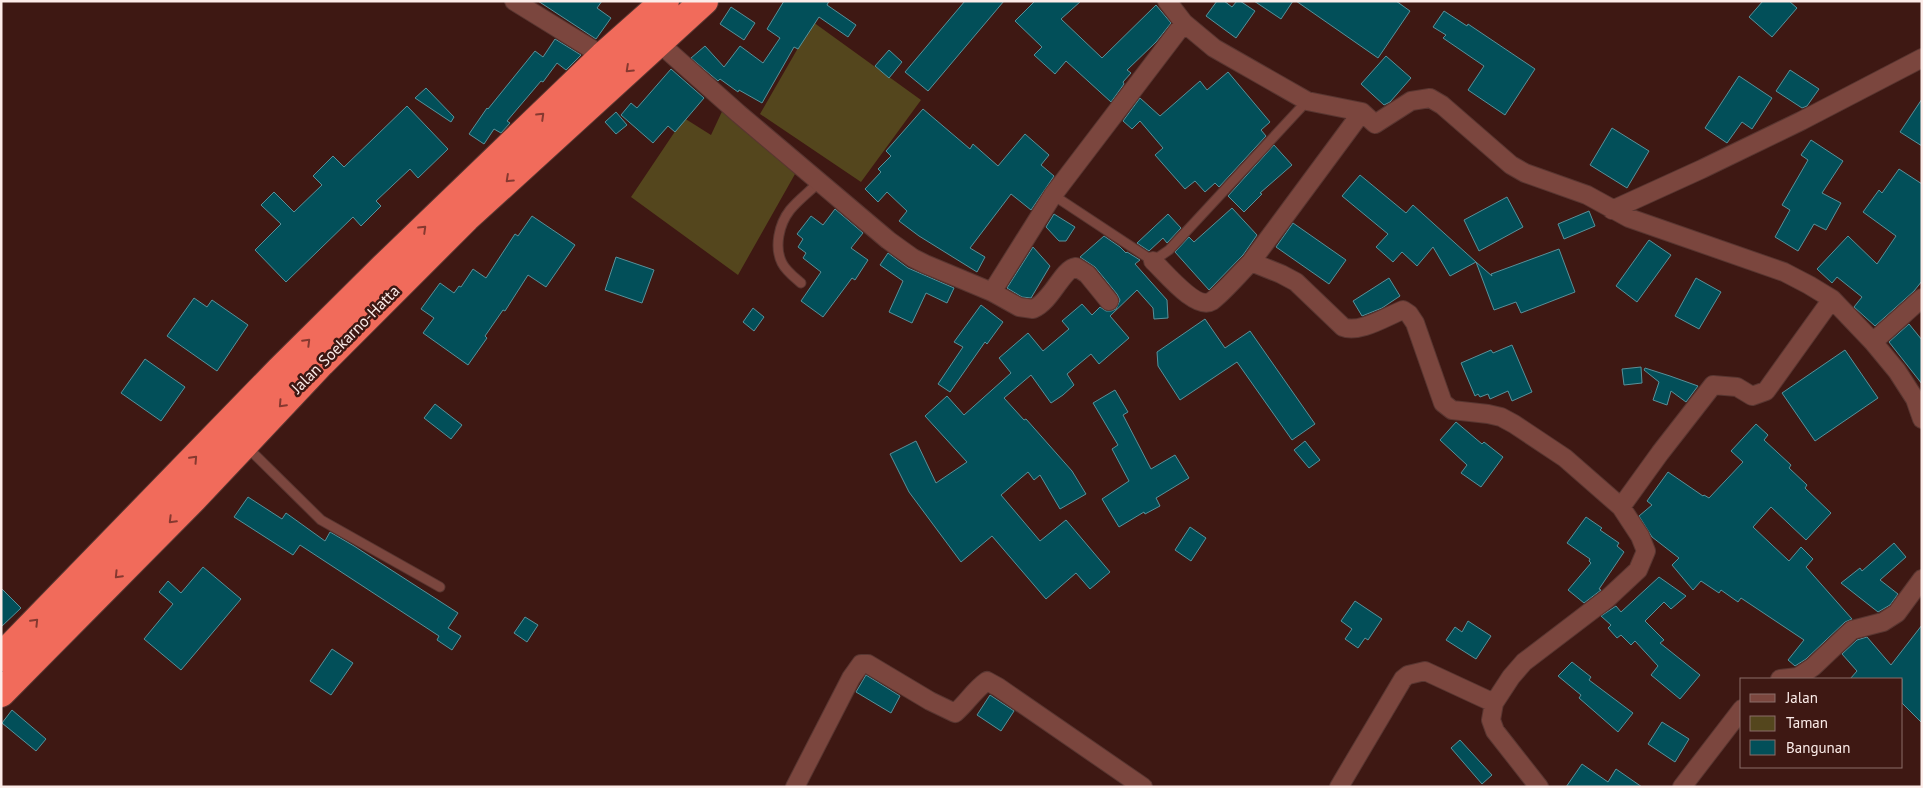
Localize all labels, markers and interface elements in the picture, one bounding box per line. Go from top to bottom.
one-way arrow [625,63,634,72]
one-way arrow [535,113,544,122]
one-way arrow [506,173,515,182]
one-way arrow [418,226,427,235]
street label: Jalan Soekarno-Hatta [286,281,403,398]
one-way arrow [302,339,311,348]
one-way arrow [279,398,288,407]
one-way arrow [188,455,197,464]
one-way arrow [169,514,178,523]
one-way arrow [115,569,124,578]
one-way arrow [29,619,38,628]
legend [1740,678,1903,768]
text: Jalan [1785,688,1818,707]
text: Taman [1786,713,1828,732]
text: Bangunan [1786,738,1850,757]

